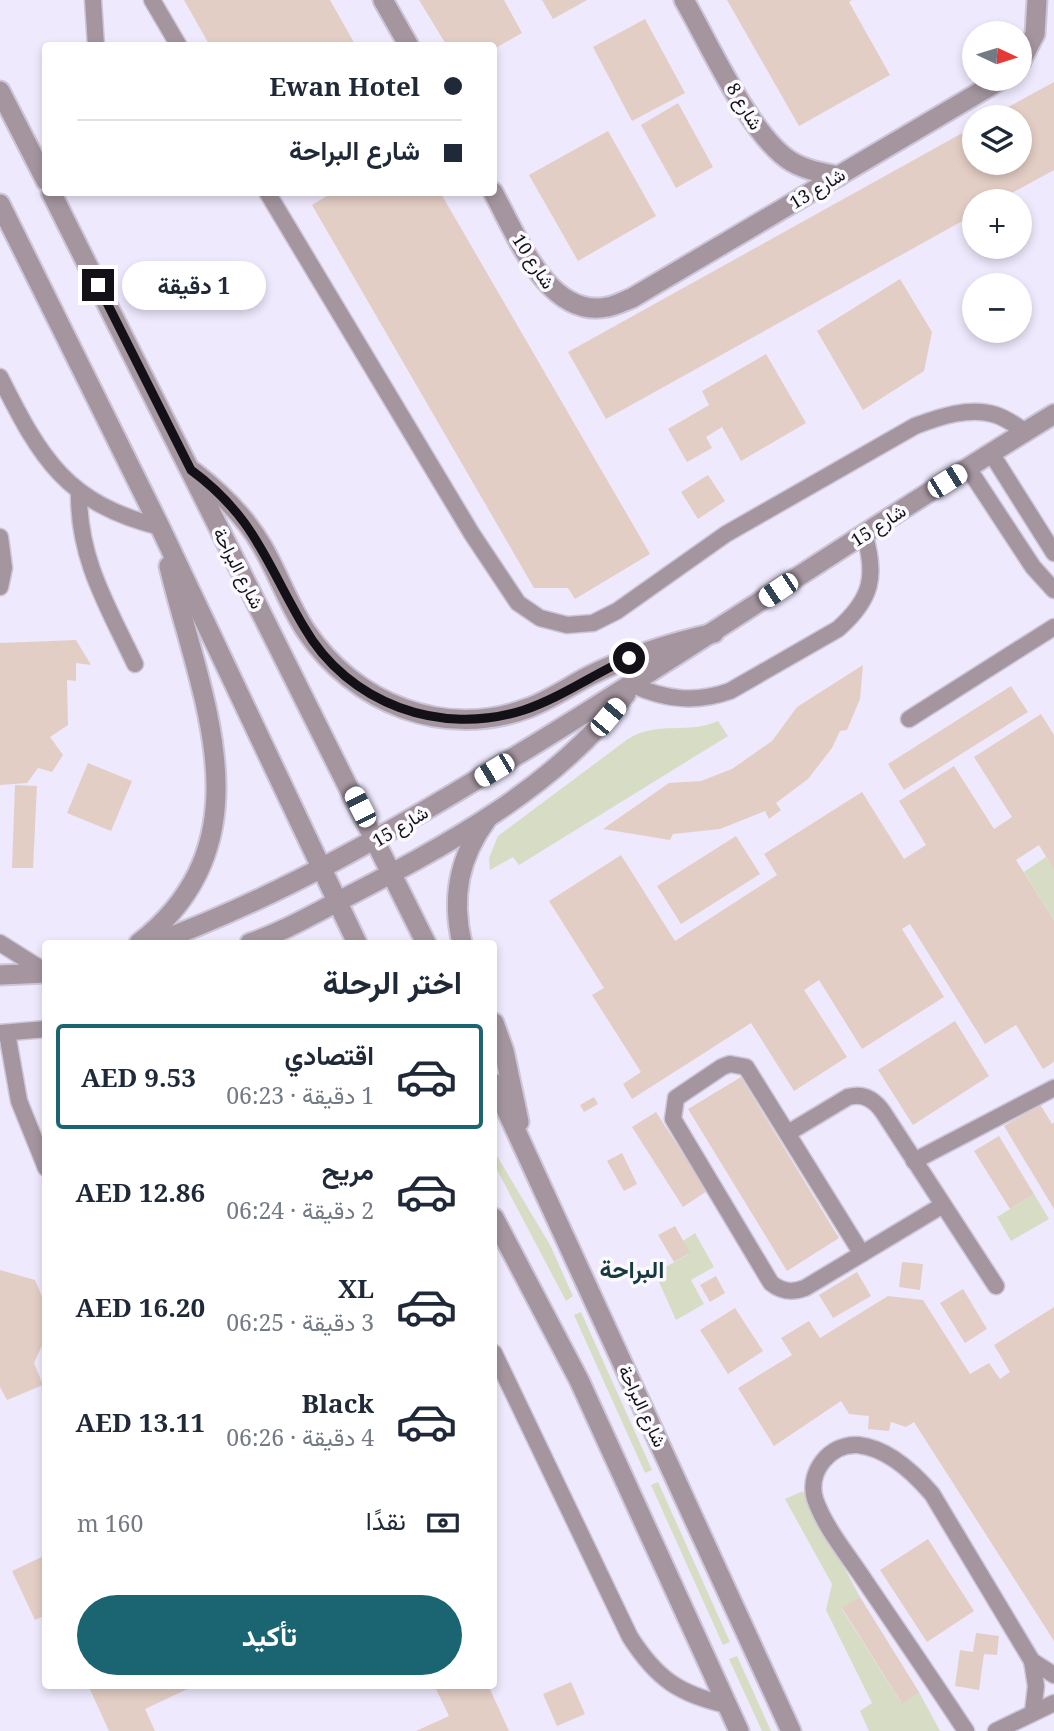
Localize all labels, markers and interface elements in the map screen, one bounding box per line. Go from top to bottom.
north arrow [962,21,1032,91]
map controls [962,21,1032,343]
text: Ewan Hotel [269,68,420,104]
street label: شارع 8 [721,78,768,135]
button: layers [962,105,1032,175]
text: شارع البراحة [289,132,420,168]
street label: شارع 13 [785,162,850,215]
button: + [962,189,1032,259]
street label: شارع 10 [506,229,561,294]
callout: 1 دقيقة [122,260,266,310]
route end [82,269,114,301]
text: 1 دقيقة [157,269,231,301]
button: − [962,273,1032,343]
car [924,461,971,501]
street label: شارع 15 [846,498,911,553]
street label: شارع البراحة [207,523,270,613]
car [755,570,802,610]
route start [613,642,645,674]
car [587,694,630,740]
car [471,750,518,790]
car [342,784,379,830]
street label: شارع 15 [368,800,433,853]
text: اختر الرحلة [322,960,462,1003]
text: اقتصادي [285,1037,374,1073]
icon: car [395,1045,458,1108]
text: AED 9.53 [81,1059,196,1095]
text: 1 دقيقة · 06:23 [226,1079,374,1111]
text: مريح [322,1152,374,1188]
icon: car [395,1160,458,1223]
text: AED 12.86 [76,1174,205,1210]
text: 2 دقيقة · 06:24 [226,1194,374,1226]
district label: البراحة [600,1252,664,1285]
text: XL [338,1270,374,1306]
icon: car [395,1275,458,1338]
text: AED 16.20 [76,1289,205,1325]
text: 3 دقيقة · 06:25 [226,1306,374,1338]
street label: شارع البراحة [613,1361,672,1451]
text: Black [302,1385,374,1421]
icon: car [395,1390,458,1453]
text: AED 13.11 [76,1404,205,1440]
text: 4 دقيقة · 06:26 [226,1421,374,1453]
text: نقدًا [366,1502,406,1538]
icon: cash [424,1504,462,1542]
text: 160 m [77,1507,143,1539]
button: تأكيد [77,1595,462,1675]

